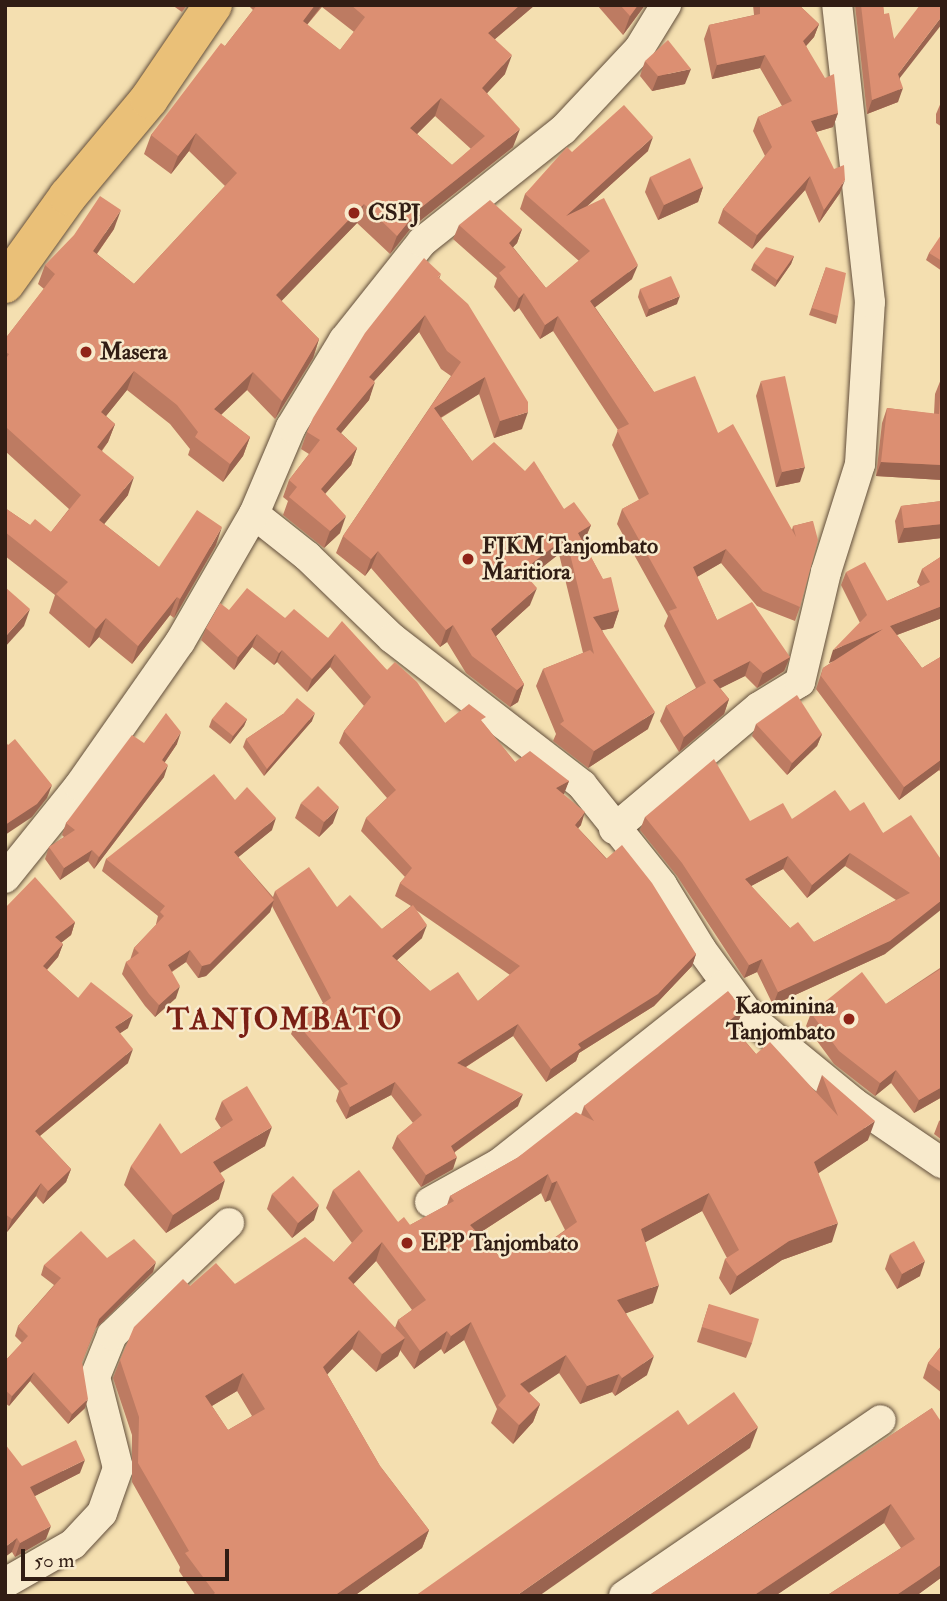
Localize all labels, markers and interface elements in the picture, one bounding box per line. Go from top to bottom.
place label: CSPJ [368,199,420,227]
marker: CSPJ [346,205,362,221]
place label: Masera [100,338,167,366]
marker: Masera [78,344,94,360]
place label: FJKM Tanjombato Maritiora [482,532,658,586]
marker: FJKM Tanjombato Maritiora [460,551,476,567]
place label: Kaominina Tanjombato [726,992,835,1046]
district label: TANJOMBATO [168,1002,402,1038]
marker: Kaominina Tanjombato [841,1011,857,1027]
place label: EPP Tanjombato [421,1229,578,1257]
marker: EPP Tanjombato [399,1235,415,1251]
scale bar [24,1534,233,1578]
text: 50 m [34,1547,75,1574]

